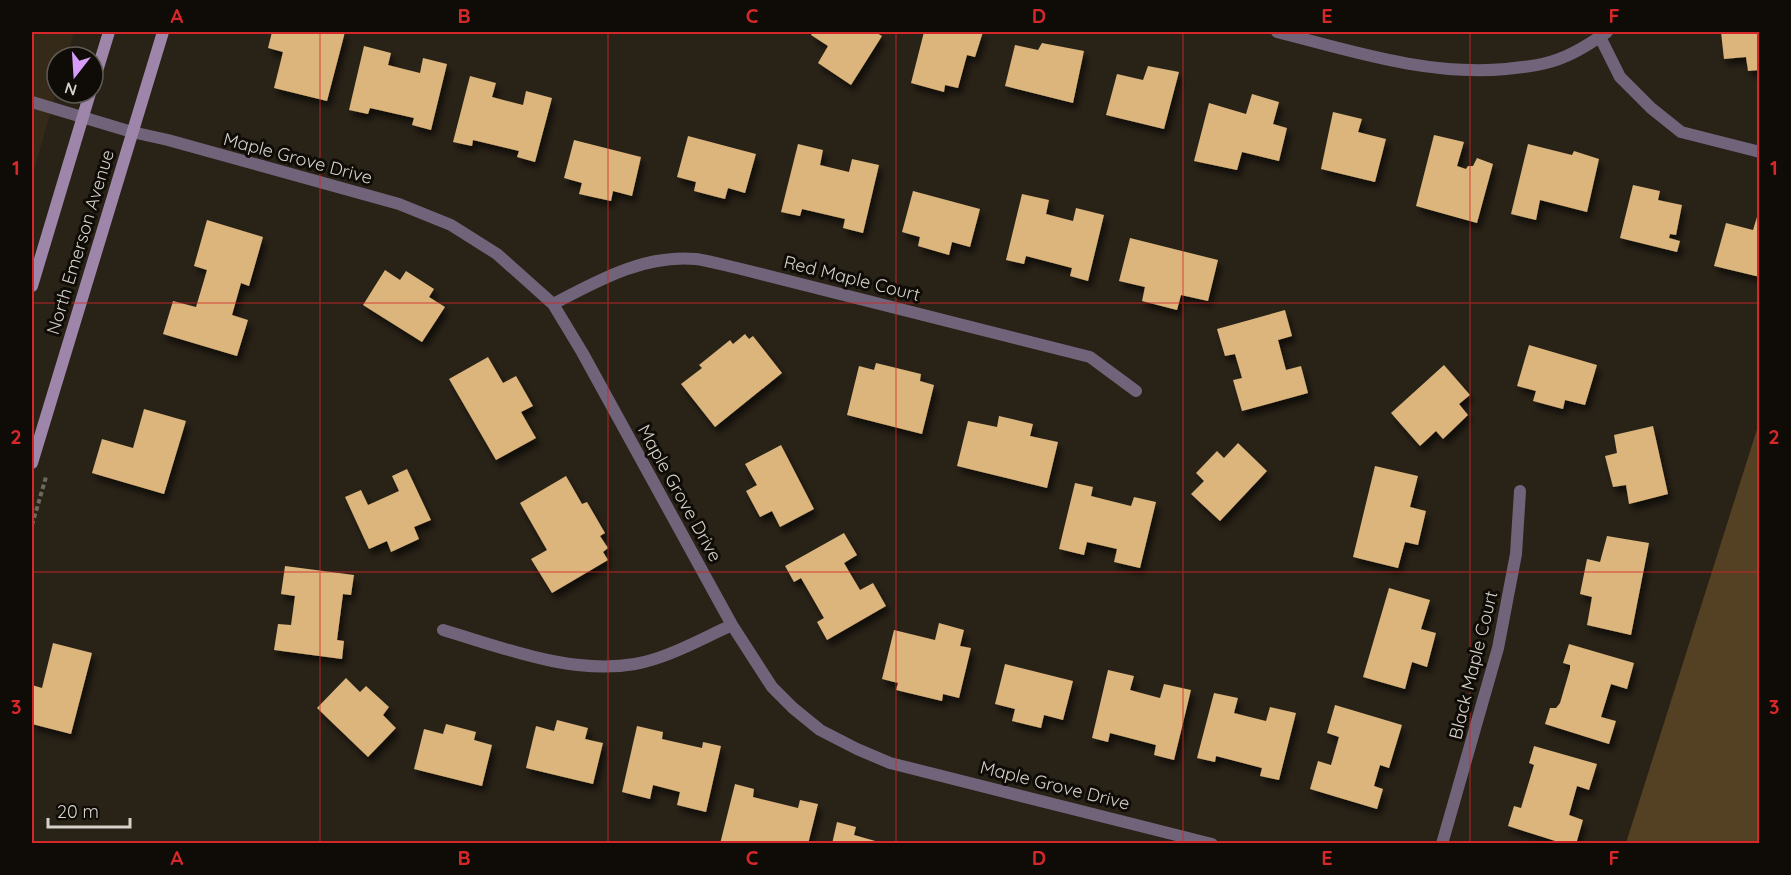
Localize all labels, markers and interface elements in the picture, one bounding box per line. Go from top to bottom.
text: A [171,3,184,28]
text: B [457,3,471,28]
text: C [746,3,759,28]
text: D [1032,3,1046,28]
text: E [1321,3,1333,28]
text: F [1608,3,1620,28]
north arrow [45,45,105,105]
text: N [62,78,79,101]
street label: Maple Grove Drive [221,127,375,189]
street label: North Emerson Avenue [41,147,119,337]
text: 1 [12,155,20,180]
text: 1 [1770,155,1778,180]
street label: Red Maple Court [781,250,923,306]
street label: Maple Grove Drive [633,420,727,566]
text: 2 [10,424,22,449]
text: 2 [1768,424,1780,449]
street label: Black Maple Court [1443,588,1503,742]
text: 3 [11,694,21,719]
text: 3 [1769,694,1779,719]
street label: Maple Grove Drive [978,755,1132,815]
scale bar [48,791,130,829]
text: 20 m [57,800,99,823]
text: A [171,845,184,870]
text: B [457,845,471,870]
text: C [746,845,759,870]
text: D [1032,845,1046,870]
text: E [1321,845,1333,870]
text: F [1608,845,1620,870]

